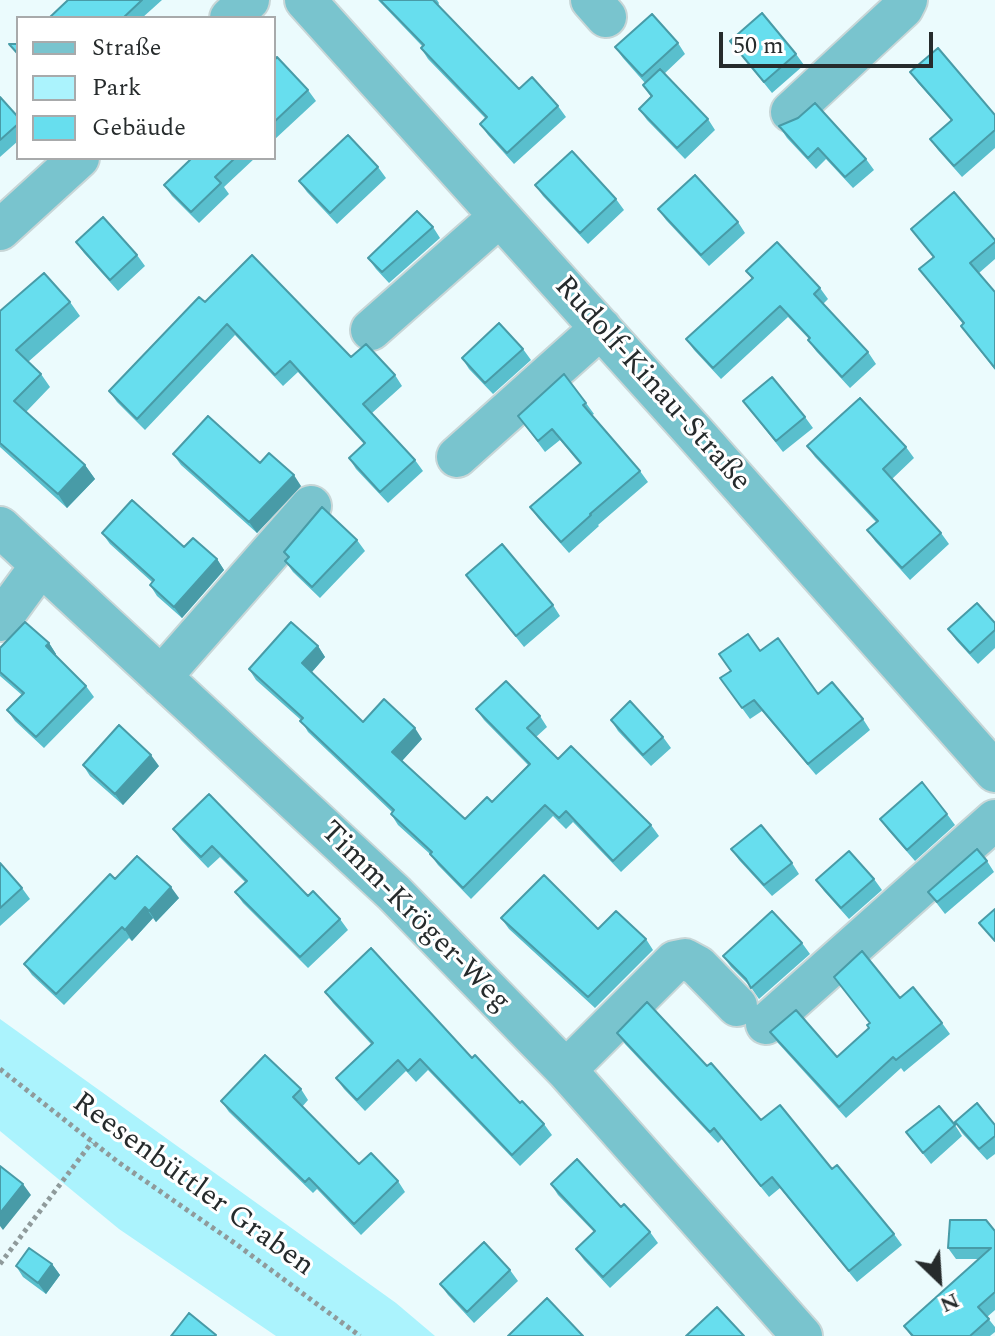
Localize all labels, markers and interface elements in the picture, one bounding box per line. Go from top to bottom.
legend [16,16,276,160]
scale bar [723,16,937,66]
text: 50 m [733,28,784,64]
text: Straße [92,30,161,66]
text: Park [92,70,142,106]
text: Gebäude [92,110,186,146]
street label: Rudolf-Kinau-Straße [545,270,757,500]
street label: Timm-Kröger-Weg [311,815,517,1021]
street label: Reesenbüttler Graben [64,1086,320,1286]
north arrow [899,1240,979,1320]
text: N [934,1283,964,1321]

